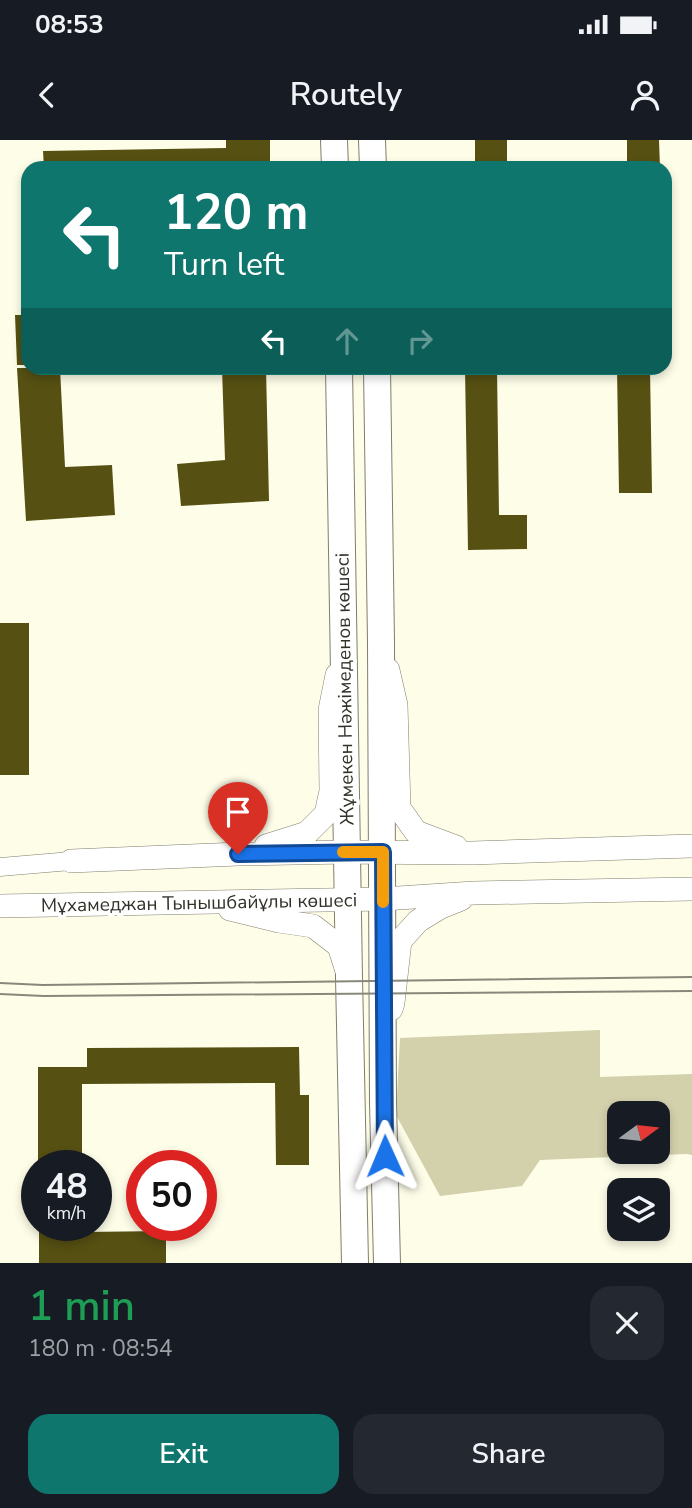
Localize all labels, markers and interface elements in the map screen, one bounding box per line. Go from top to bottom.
text: 08:53 [35,7,104,42]
text: Routely [290,73,402,116]
icon: back [28,76,66,114]
icon: person [626,76,664,114]
text: 120 m [164,179,308,246]
icon: left [49,189,140,280]
text: Turn left [164,243,284,286]
icon: left [255,322,293,360]
icon: ahead [328,322,366,360]
icon: right [401,322,439,360]
street label: Жұмекен Нәжімеденов көшесі [330,552,360,825]
pin [208,782,268,854]
icon: arrive [219,793,257,831]
street label: Мұхамеджан Тынышбайұлы көшесі [41,887,357,919]
north arrow [607,1101,670,1164]
map controls [607,1101,670,1241]
position arrow [348,1119,422,1193]
speed limit sign: 50 [126,1150,217,1241]
text: 48 [45,1163,88,1210]
button: layers [607,1178,670,1241]
text: km/h [47,1201,86,1225]
text: 1 min [28,1278,135,1335]
button: close [590,1286,664,1360]
text: 180 m · 08:54 [28,1333,173,1364]
button: Exit [28,1414,339,1494]
button: Share [353,1414,664,1494]

